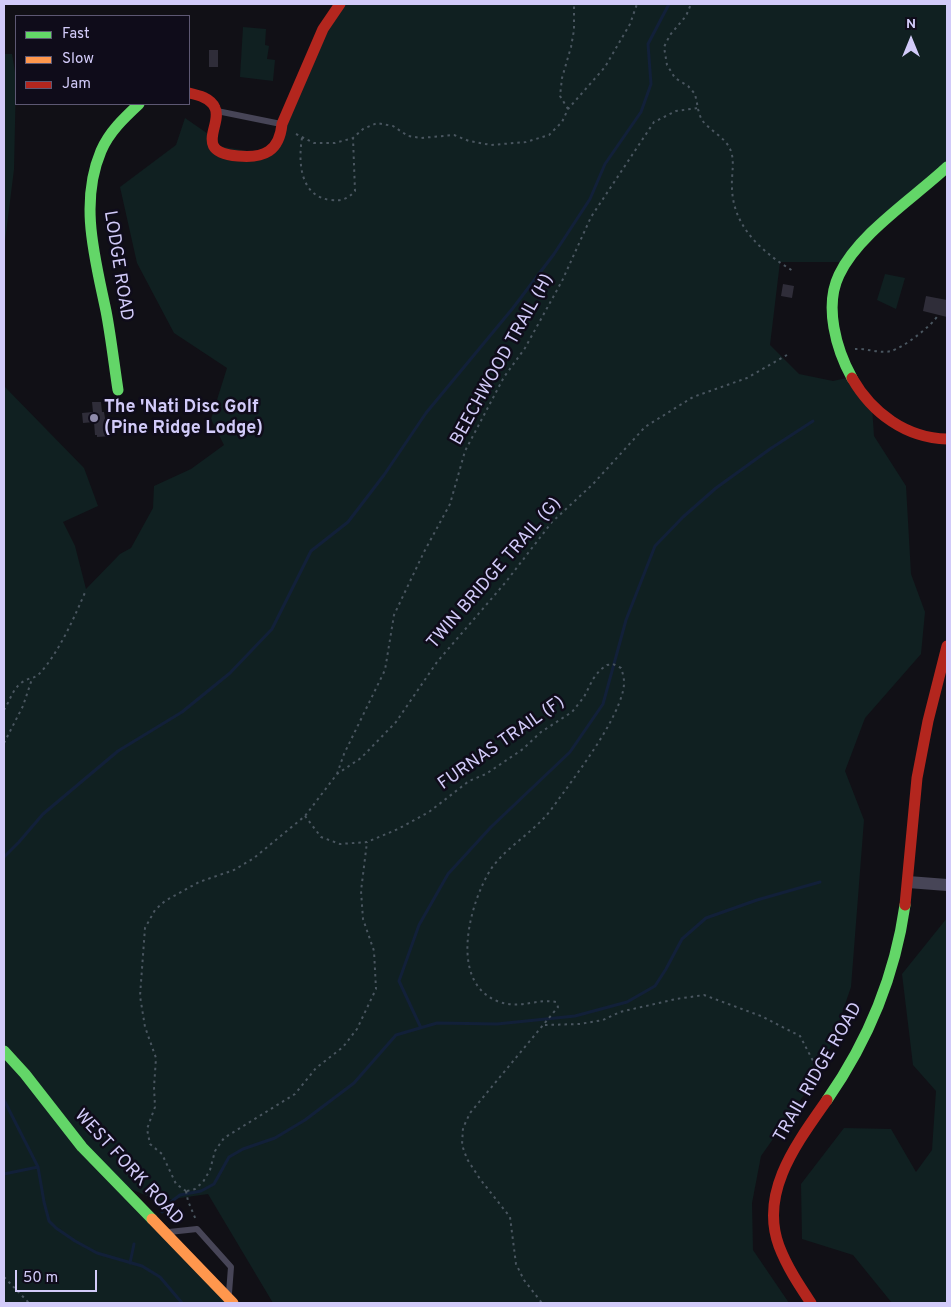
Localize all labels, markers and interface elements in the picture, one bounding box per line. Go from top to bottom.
legend [15,15,190,105]
north arrow [886,15,936,65]
text: N [906,16,916,33]
text: Fast [62,25,90,44]
text: Slow [62,50,94,69]
text: Jam [62,75,91,94]
street label: LODGE ROAD [98,209,136,323]
street label: BEECHWOOD TRAIL (H) [447,271,559,449]
place label: The 'Nati Disc Golf (Pine Ridge Lodge) [104,397,263,439]
marker: The 'Nati Disc Golf (Pine Ridge Lodge) [88,412,100,424]
street label: TWIN BRIDGE TRAIL (G) [423,494,567,654]
street label: FURNAS TRAIL (F) [435,692,569,796]
street label: TRAIL RIDGE ROAD [770,999,868,1147]
street label: WEST FORK ROAD [69,1106,187,1230]
scale bar [18,1260,100,1292]
text: 50 m [23,1269,58,1288]

